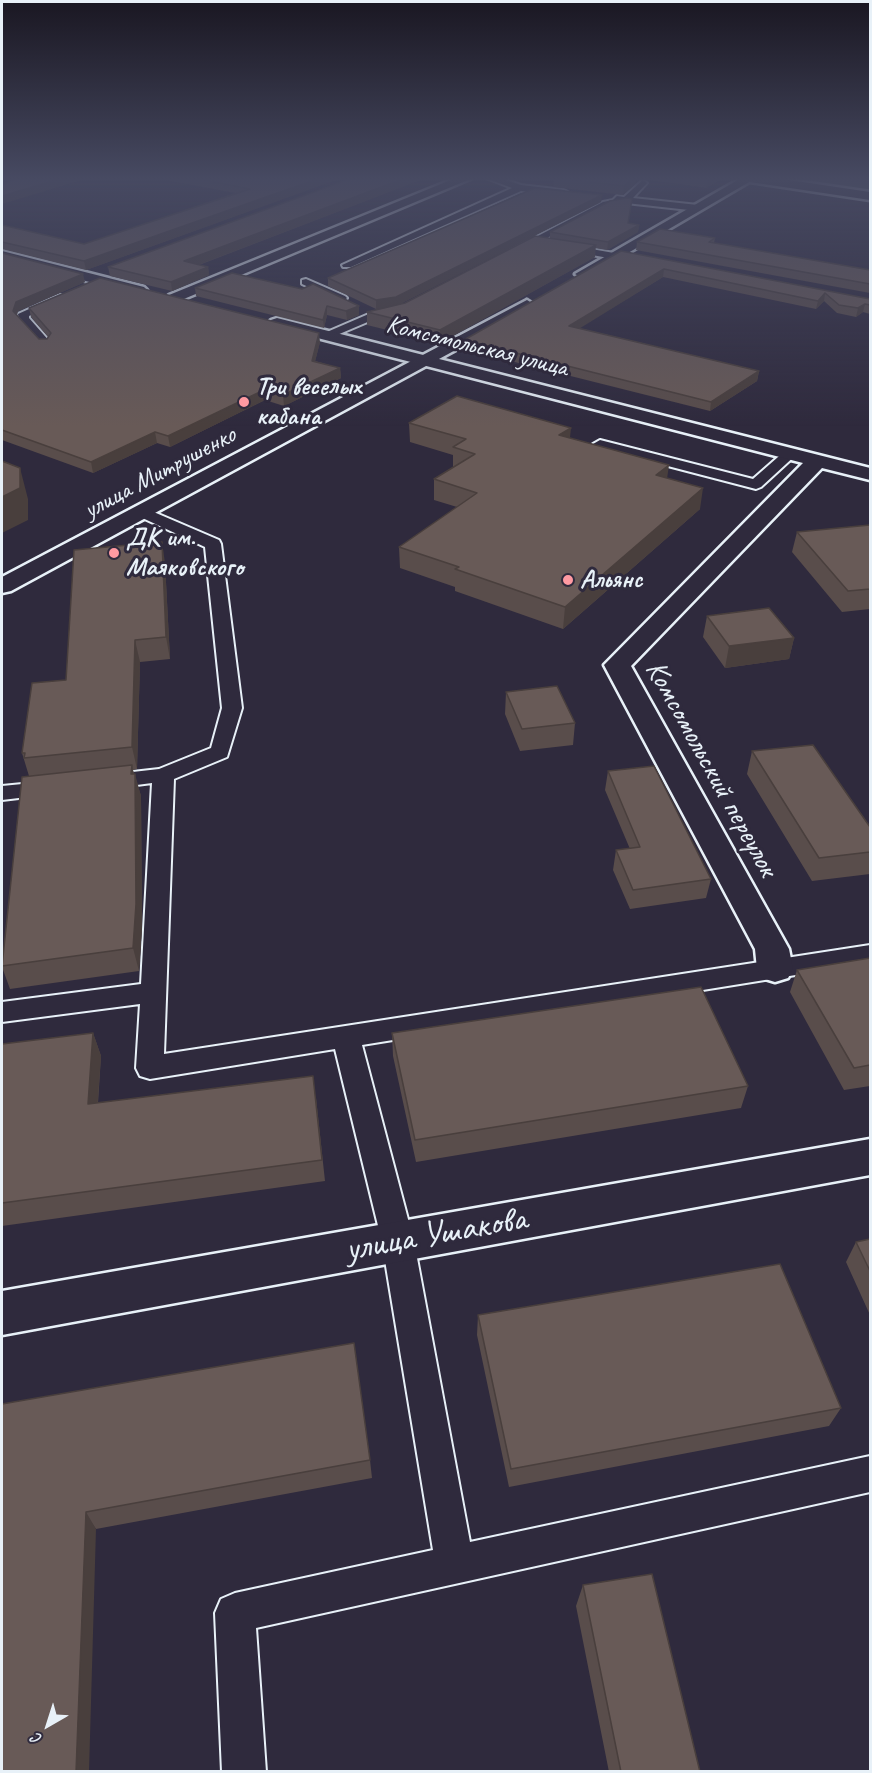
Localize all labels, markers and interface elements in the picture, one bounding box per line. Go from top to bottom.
street label: Комсомольская улица [383,309,571,385]
place label: Три веселых кабана [256,371,361,432]
marker: Три веселых кабана [237,395,251,409]
street label: улица Митрушенко [78,420,242,526]
place label: ДК им. Маяковского [126,522,244,584]
marker: ДК им. Маяковского [107,546,121,560]
place label: Альянс [580,564,642,596]
marker: Альянс [561,573,575,587]
street label: Комсомольский переулок [637,655,785,883]
street label: улица Ушакова [342,1198,530,1272]
north arrow [18,1695,78,1755]
text: С [27,1729,46,1749]

